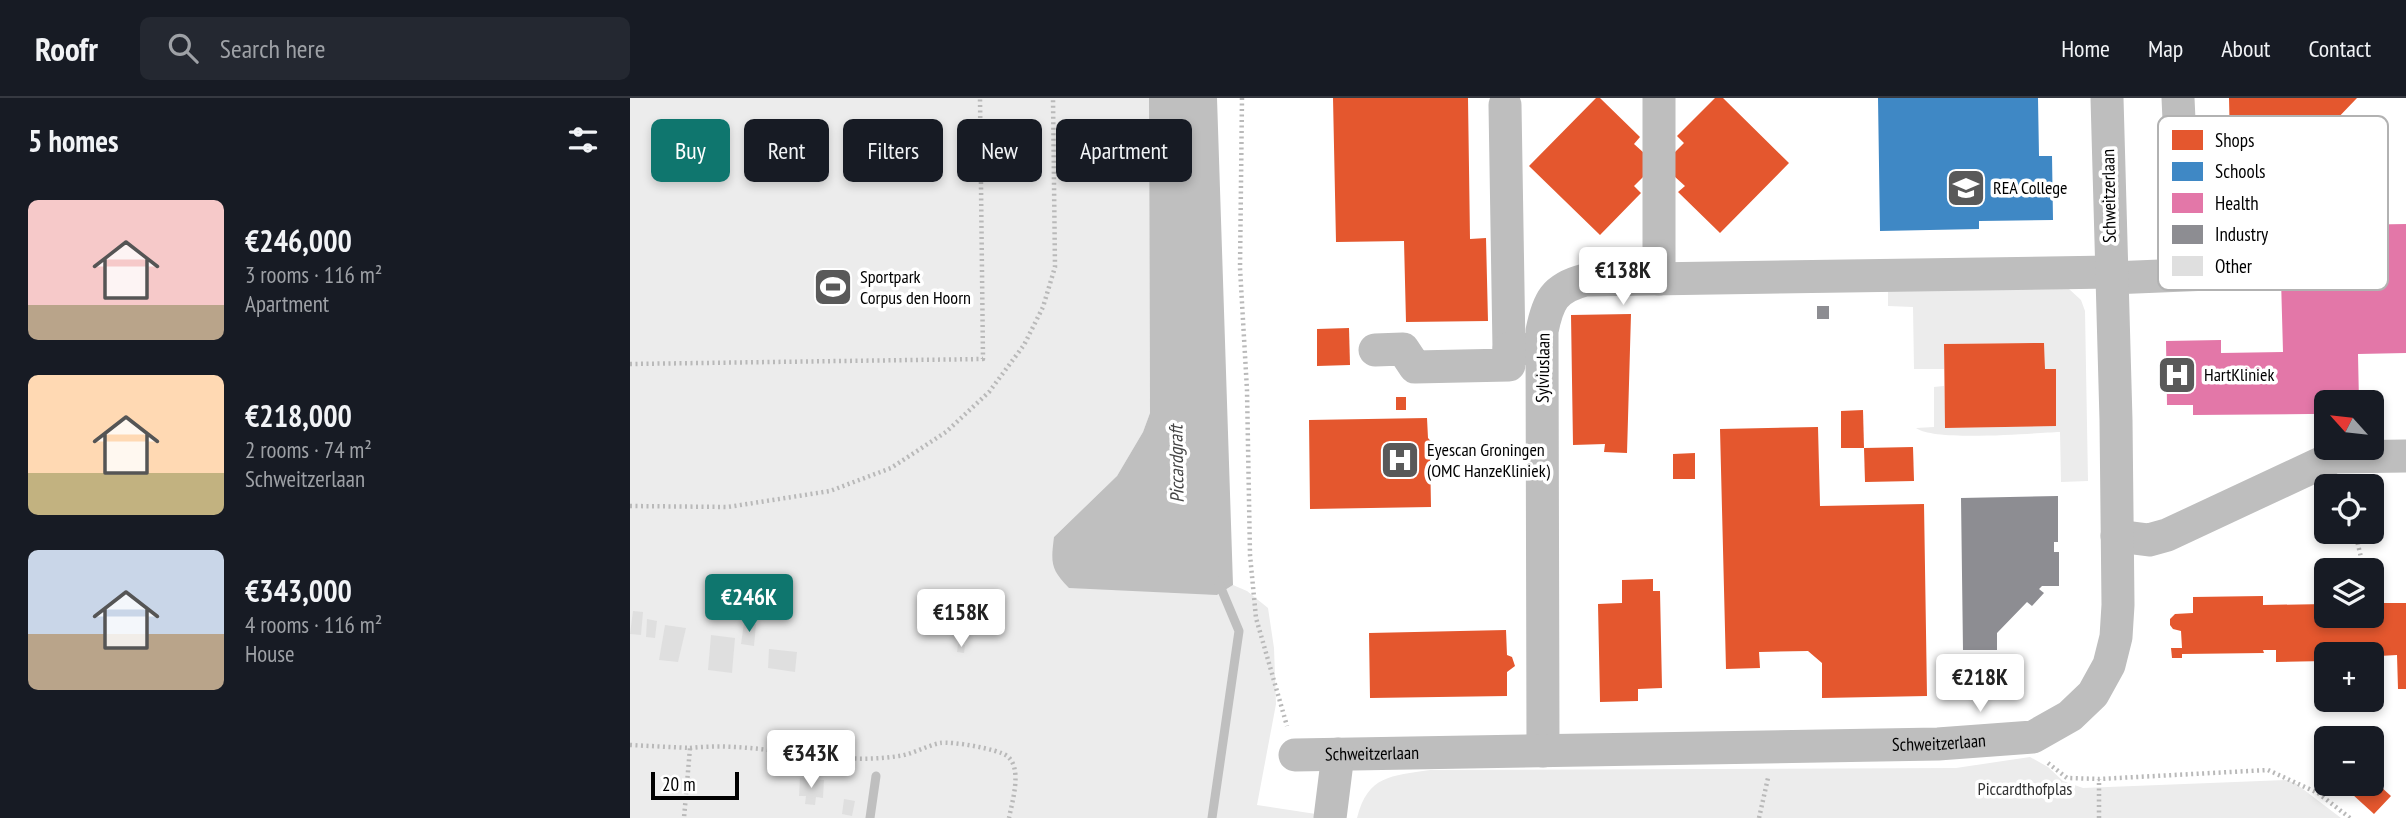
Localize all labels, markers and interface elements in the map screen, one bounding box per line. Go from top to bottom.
search box [140,17,630,80]
text: Roofr [35,27,98,70]
icon: search [164,29,202,67]
text: Search here [220,32,325,65]
text: Home [2061,33,2110,64]
text: Map [2148,33,2183,64]
text: About [2221,33,2270,64]
text: Contact [2308,33,2371,64]
legend [2158,116,2388,290]
chip: Buy [651,119,730,182]
chip: Rent [744,119,829,182]
chip: Filters [843,119,943,182]
chip: New [957,119,1042,182]
chip: Apartment [1056,119,1192,182]
text: 5 homes [28,121,119,160]
icon: filters [564,121,602,159]
text: Shops [2215,128,2254,152]
street label: Schweitzerlaan [2096,149,2121,243]
text: Schools [2215,159,2266,183]
school or university icon: REA College [1945,167,1987,209]
place label: REA College [1993,176,2068,199]
text: Health [2215,191,2259,215]
text: €246,000 [245,221,352,260]
text: Industry [2215,222,2269,246]
icon: home [84,228,168,312]
pin: €138K [1574,248,1672,307]
text: Other [2215,254,2253,278]
text: €138K [1595,255,1651,284]
text: 3 rooms · 116 m² [245,260,382,289]
place label: Sportpark Corpus den Hoorn [860,265,971,309]
sports icon: Sportpark Corpus den Hoorn [812,266,854,308]
text: Apartment [245,289,329,318]
street label: Sylviuslaan [1530,333,1555,403]
hospital icon: HartKliniek [2156,354,2198,396]
place label: HartKliniek [2204,363,2274,386]
north arrow [2314,390,2384,460]
map controls [2314,390,2384,796]
text: €218,000 [245,396,352,435]
icon: home [84,403,168,487]
water label: Piccardgraft [1163,422,1189,503]
text: 2 rooms · 74 m² [245,435,372,464]
place label: Eyescan Groningen (OMC HanzeKliniek) [1427,438,1551,482]
hospital icon: Eyescan Groningen (OMC HanzeKliniek) [1379,439,1421,481]
text: Schweitzerlaan [245,464,365,493]
button: locate [2314,474,2384,544]
button: layers [2314,558,2384,628]
text: €343,000 [245,571,352,610]
pin: €246K [700,574,798,634]
icon: home [84,578,168,662]
text: €246K [721,582,777,611]
pin: €158K [912,589,1010,649]
text: €158K [933,597,989,626]
text: 4 rooms · 116 m² [245,610,382,639]
text: House [245,639,295,668]
button: + [2314,642,2384,712]
pin: €218K [1931,654,2029,714]
text: €218K [1952,662,2008,691]
button: − [2314,726,2384,796]
street label: Schweitzerlaan [1892,729,1987,756]
pin: €343K [762,730,860,790]
text: €343K [783,738,839,767]
street label: Schweitzerlaan [1325,741,1419,765]
scale bar [651,769,738,801]
text: 20 m [662,772,696,796]
park label: Piccardthofplas [1978,777,2072,800]

